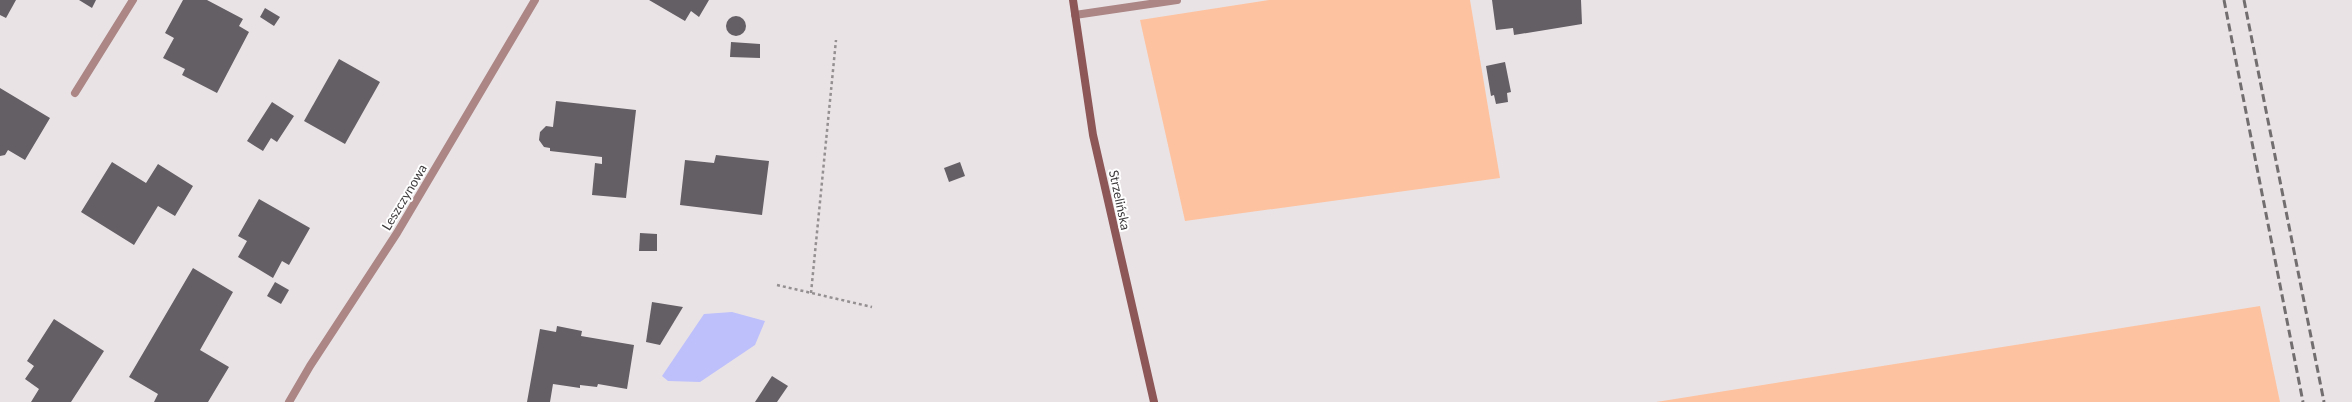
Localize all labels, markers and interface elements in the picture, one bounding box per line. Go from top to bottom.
street label: Leszczynowa [378,161,430,233]
street label: Strzelińska [1106,169,1134,231]

